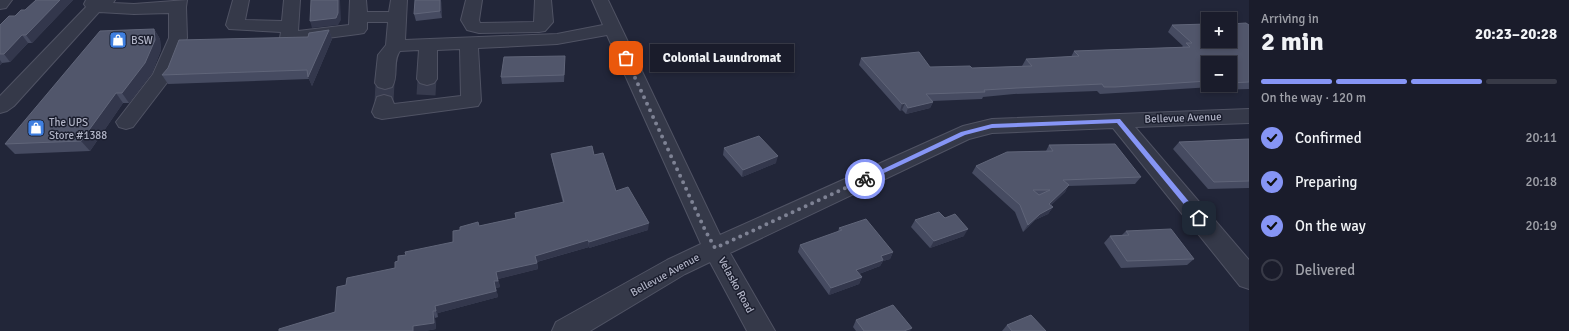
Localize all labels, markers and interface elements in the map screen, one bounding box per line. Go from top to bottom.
text: Arriving in [1261,11,1319,27]
map controls [1201,12,1237,92]
button: + [1201,12,1237,48]
text: 20:23–20:28 [1475,25,1557,43]
text: 2 min [1261,26,1324,58]
shop icon: BSW [108,30,128,50]
place label: BSW [131,34,154,47]
pin [609,41,643,75]
callout: Colonial Laundromat [650,44,794,72]
icon: bag [615,47,637,69]
text: Colonial Laundromat [663,50,781,66]
button: − [1201,56,1237,92]
text: On the way · 120 m [1261,90,1366,106]
street label: Bellevue Avenue [1144,110,1222,126]
place label: The UPS Store #1388 [49,116,107,142]
shop icon: The UPS Store #1388 [26,118,46,138]
icon: check [1261,127,1283,149]
text: Confirmed [1295,129,1362,147]
text: 20:11 [1525,130,1557,146]
courier [845,159,885,199]
icon: bike [854,168,876,190]
icon: check [1261,171,1283,193]
text: Preparing [1295,173,1358,191]
text: 20:18 [1525,174,1557,190]
pin [1182,201,1216,235]
icon: home [1188,207,1210,229]
icon: check [1261,215,1283,237]
text: On the way [1295,217,1366,235]
text: 20:19 [1525,218,1557,234]
street label: Bellevue Avenue [628,251,702,299]
street label: Velasko Road [715,255,757,315]
text: Delivered [1295,261,1355,279]

